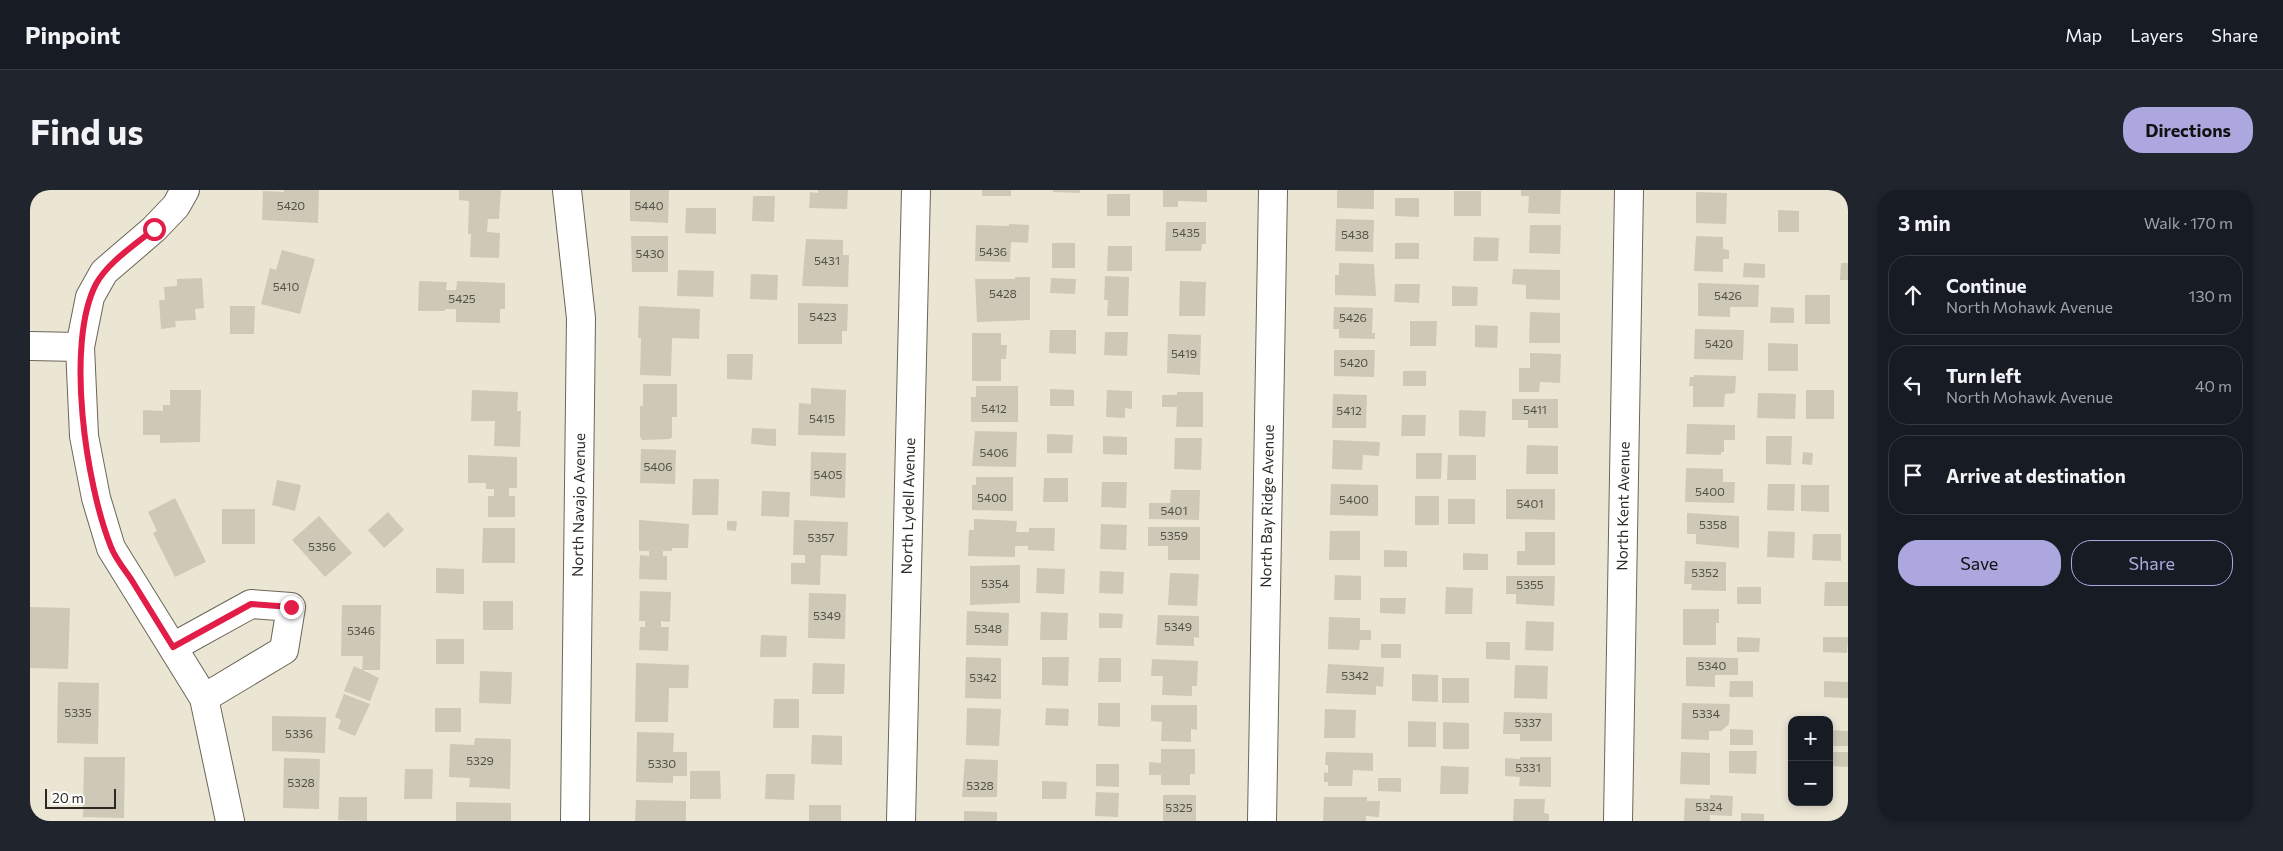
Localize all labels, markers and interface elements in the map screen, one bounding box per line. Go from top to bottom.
text: Pinpoint [25,20,120,49]
text: Map [2065,24,2102,46]
text: Layers [2130,24,2183,46]
text: Share [2211,24,2258,46]
button: Directions [2123,107,2253,153]
text: Find us [30,109,144,152]
house number: 5420 [277,198,305,212]
house number: 5440 [634,198,664,212]
text: 3 min [1898,210,1951,235]
text: Walk · 170 m [2144,213,2233,232]
route start [143,218,166,241]
house number: 5435 [1172,225,1200,239]
house number: 5438 [1341,227,1369,241]
house number: 5436 [979,244,1007,258]
house number: 5430 [636,246,665,260]
house number: 5431 [814,253,840,267]
text: Continue [1946,274,2026,297]
house number: 5410 [273,279,300,293]
icon: ahead [1899,281,1927,309]
house number: 5428 [989,286,1017,300]
text: 130 m [2189,286,2232,305]
house number: 5426 [1714,288,1742,302]
house number: 5425 [448,291,476,305]
text: North Mohawk Avenue [1946,297,2113,316]
house number: 5423 [809,309,837,323]
house number: 5426 [1339,310,1367,324]
house number: 5420 [1705,336,1733,350]
house number: 5419 [1171,346,1197,360]
house number: 5420 [1340,355,1368,369]
text: Turn left [1946,364,2021,387]
icon: left [1899,371,1927,399]
text: 40 m [2195,376,2232,395]
text: North Mohawk Avenue [1946,387,2113,406]
house number: 5412 [981,401,1007,415]
house number: 5411 [1523,402,1547,416]
house number: 5412 [1336,403,1362,417]
house number: 5415 [809,411,835,425]
street label: North Bay Ridge Avenue [1256,424,1277,588]
street label: North Navajo Avenue [568,433,588,577]
street label: North Lydell Avenue [897,437,918,575]
street label: North Kent Avenue [1612,441,1633,571]
house number: 5406 [979,445,1009,459]
house number: 5406 [643,459,673,473]
icon: arrive [1899,461,1927,489]
text: Arrive at destination [1946,464,2126,487]
house number: 5405 [814,467,843,481]
house number: 5400 [1695,484,1725,498]
house number: 5400 [977,490,1007,504]
house number: 5400 [1339,492,1369,506]
house number: 5401 [1516,496,1544,510]
house number: 5401 [1160,503,1188,517]
house number: 5358 [1699,517,1727,531]
house number: 5359 [1160,528,1188,542]
house number: 5357 [808,530,834,544]
house number: 5356 [308,539,336,553]
button: Save [1898,540,2061,586]
button: Share [2071,540,2233,586]
house number: 5352 [1691,565,1719,579]
house number: 5354 [981,576,1009,590]
house number: 5355 [1516,577,1544,591]
route end [280,596,303,619]
house number: 5349 [813,608,841,622]
house number: 5349 [1164,619,1192,633]
house number: 5348 [974,621,1002,635]
house number: 5346 [347,623,375,637]
house number: 5340 [1698,658,1727,672]
house number: 5342 [1341,668,1369,682]
house number: 5342 [969,670,997,684]
house number: 5335 [64,705,92,719]
house number: 5334 [1692,706,1720,720]
house number: 5337 [1515,715,1541,729]
map controls [1788,716,1833,806]
button: + [1788,716,1833,761]
house number: 5336 [285,726,313,740]
house number: 5329 [466,753,494,767]
house number: 5330 [648,756,676,770]
house number: 5331 [1515,760,1541,774]
button: − [1788,761,1833,806]
house number: 5328 [287,775,315,789]
house number: 5328 [966,778,994,792]
scale bar [45,786,116,809]
text: 20 m [52,789,84,806]
house number: 5324 [1695,799,1723,813]
house number: 5325 [1165,800,1193,814]

